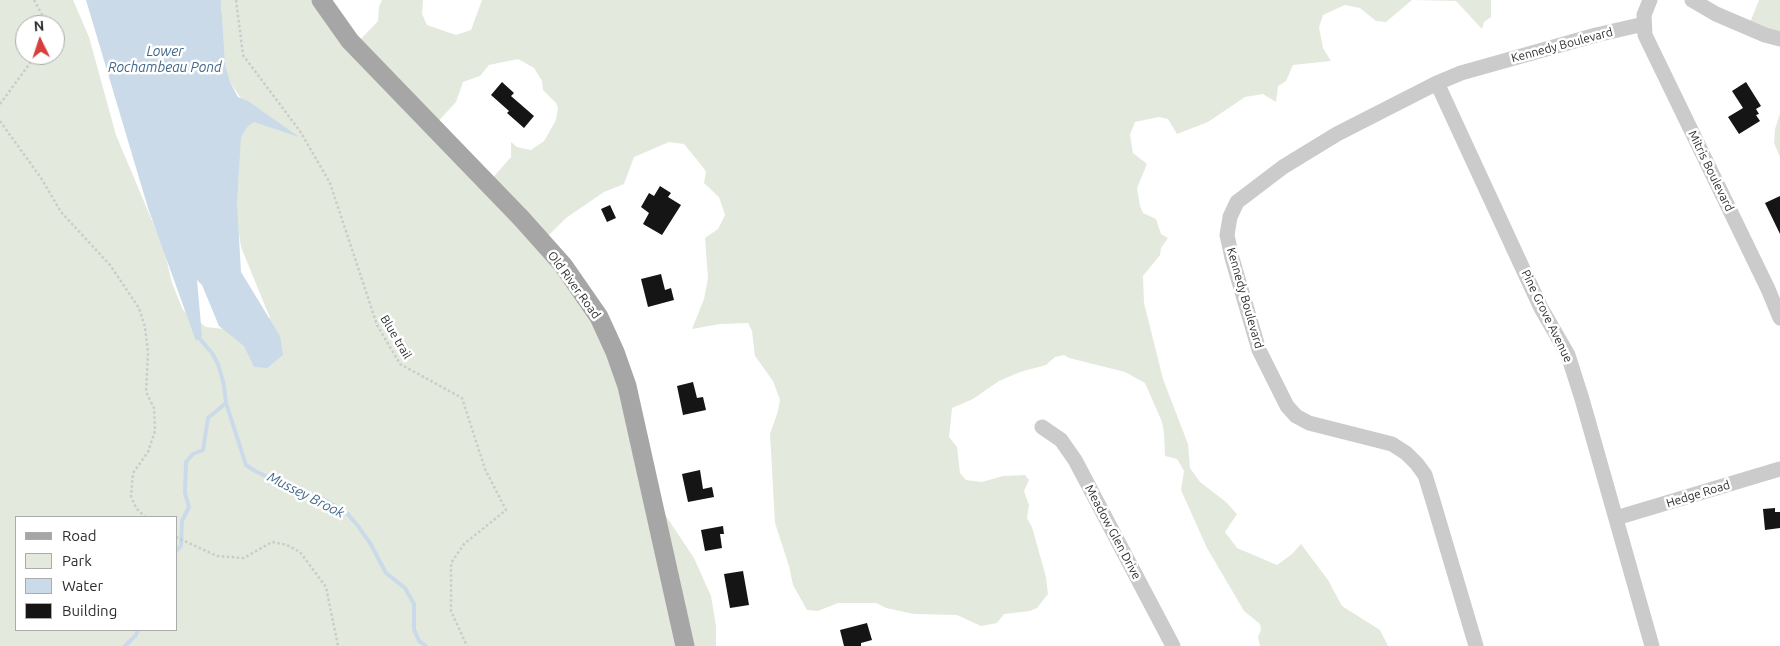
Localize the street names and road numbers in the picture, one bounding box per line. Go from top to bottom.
street label: Kennedy Boulevard [1510,25,1614,65]
street label: Mitris Boulevard [1685,128,1737,214]
street label: Kennedy Boulevard [1224,246,1266,350]
street label: Old River Road [545,248,603,322]
street label: Pine Grove Avenue [1518,267,1576,365]
street label: Blue trail [377,313,415,361]
street label: Hedge Road [1664,477,1732,511]
street label: Meadow Glen Drive [1082,482,1144,582]

